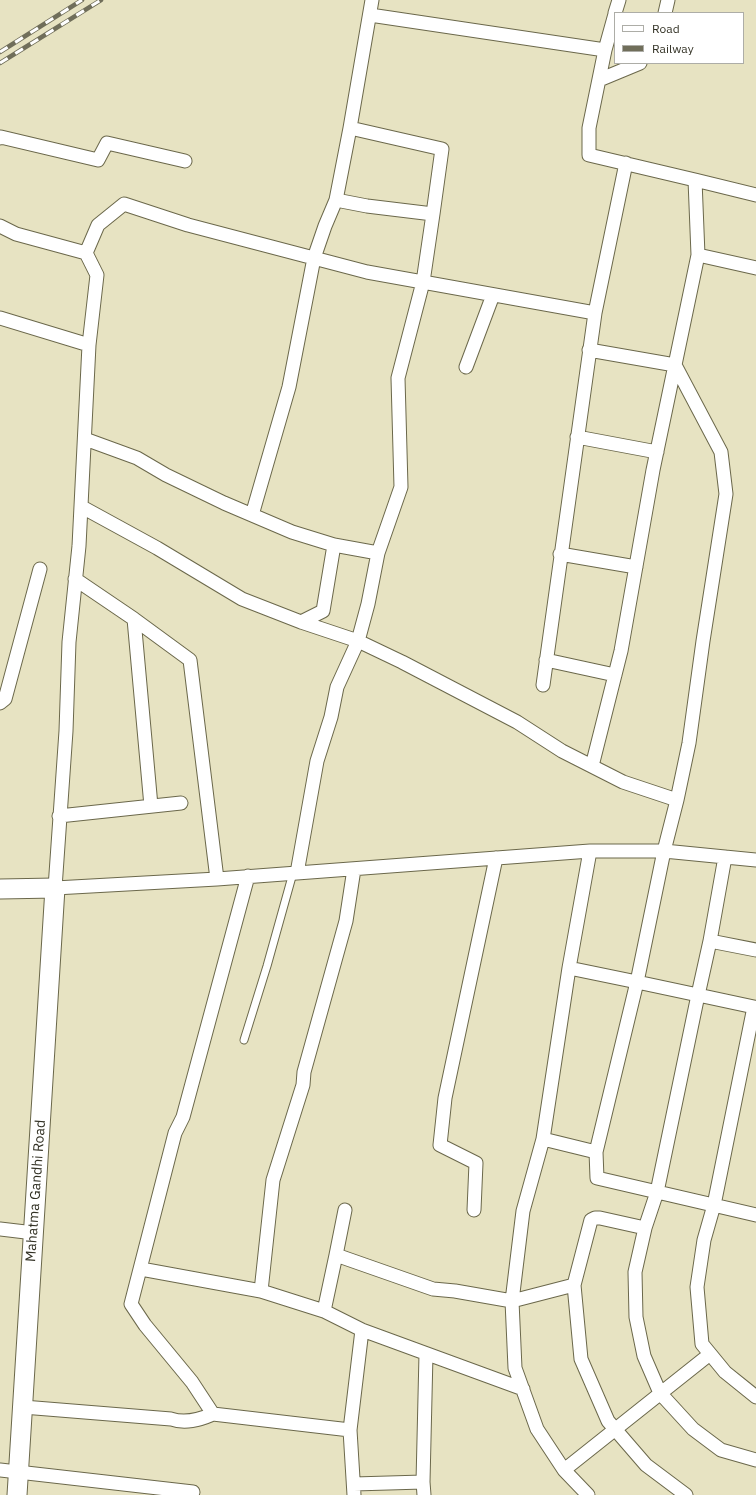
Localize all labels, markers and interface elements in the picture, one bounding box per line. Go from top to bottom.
legend [614,12,744,64]
text: Road [652,21,680,36]
text: Railway [652,41,694,56]
street label: Mahatma Gandhi Road [23,1119,49,1263]

